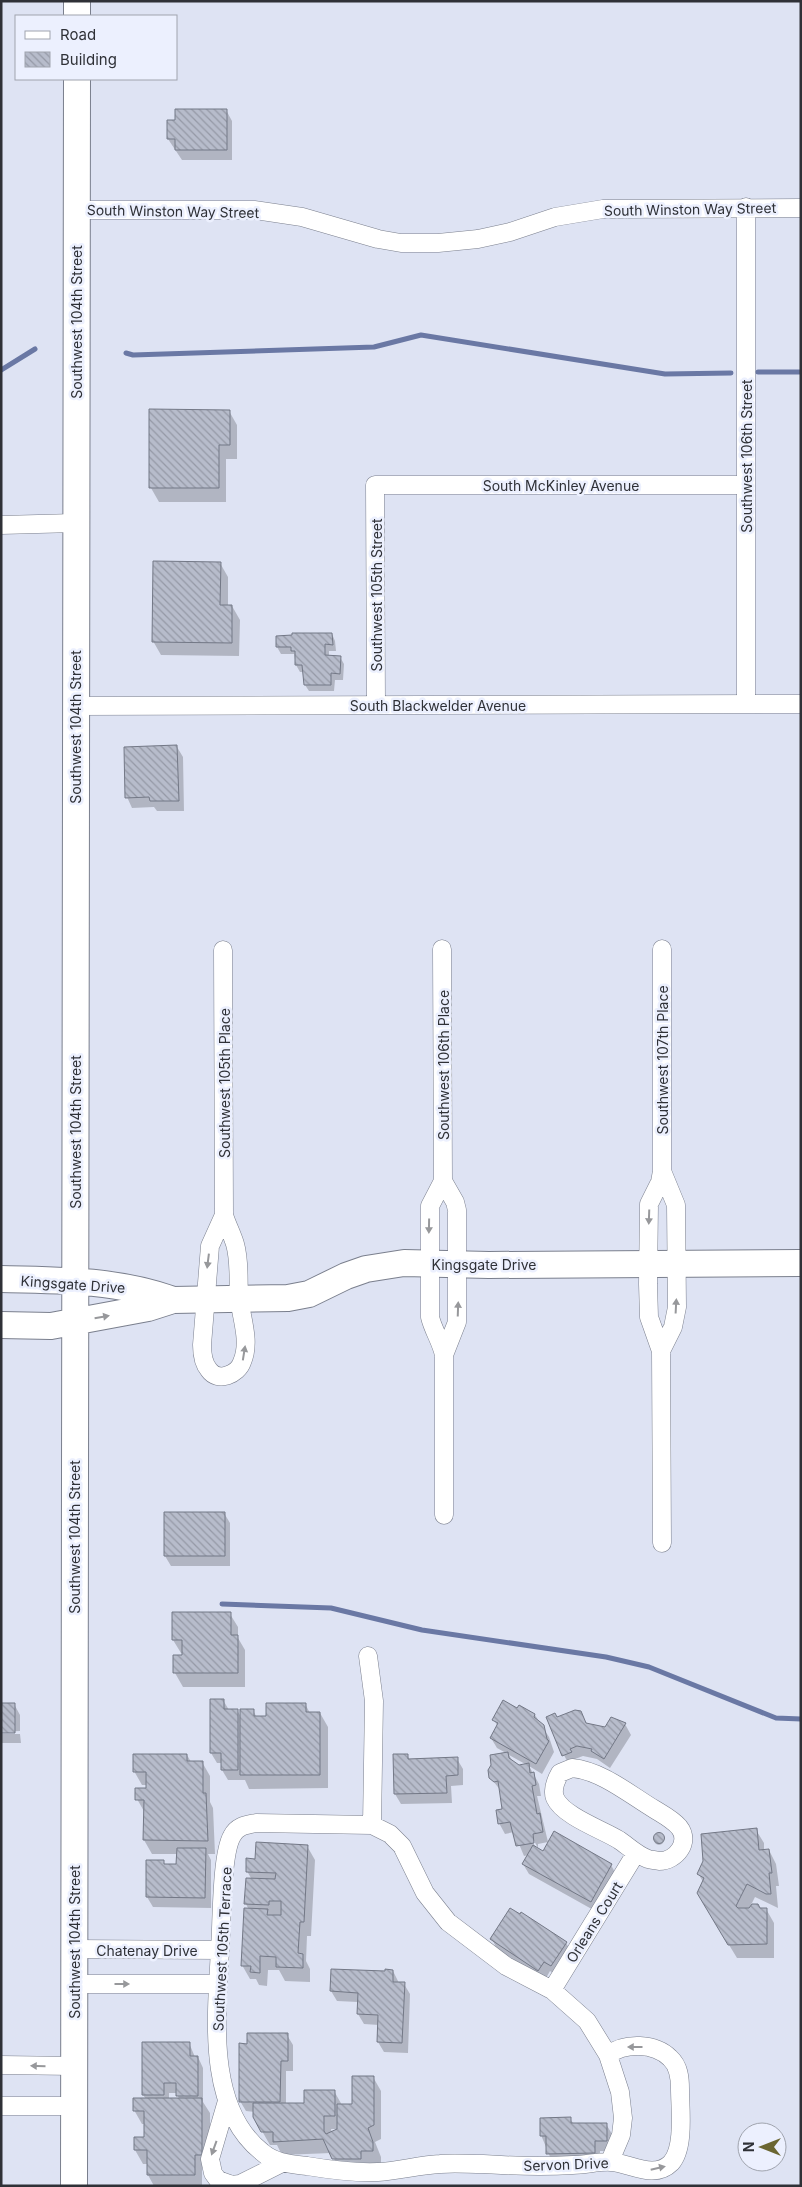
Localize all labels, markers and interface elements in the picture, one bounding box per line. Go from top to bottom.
legend [15,15,178,80]
text: Road [60,25,96,44]
text: Building [60,50,117,69]
street label: South Winston Way Street [604,199,777,219]
street label: South Winston Way Street [87,201,260,221]
street label: Southwest 104th Street [68,245,85,399]
street label: Southwest 106th Street [738,379,755,533]
street label: South McKinley Avenue [483,477,639,494]
street label: Southwest 105th Street [368,518,385,672]
street label: Southwest 104th Street [67,650,84,804]
street label: South Blackwelder Avenue [350,697,526,714]
street label: Southwest 107th Place [654,985,671,1135]
street label: Southwest 106th Place [435,990,452,1140]
street label: Southwest 105th Place [216,1008,233,1158]
street label: Southwest 104th Street [67,1055,84,1209]
one-way arrow [645,1210,653,1226]
one-way arrow [425,1219,433,1235]
one-way arrow [204,1253,212,1269]
street label: Kingsgate Drive [432,1256,537,1273]
street label: Kingsgate Drive [20,1272,126,1296]
one-way arrow [673,1297,681,1313]
one-way arrow [454,1300,462,1316]
one-way arrow [94,1313,110,1321]
one-way arrow [240,1344,248,1360]
street label: Southwest 104th Street [66,1460,83,1614]
street label: Southwest 104th Street [66,1865,83,2019]
street label: Southwest 105th Terrace [209,1866,235,2032]
street label: Orleans Court [562,1878,626,1966]
street label: Chatenay Drive [96,1942,198,1959]
one-way arrow [115,1980,131,1988]
one-way arrow [627,2043,643,2051]
one-way arrow [29,2062,45,2070]
north arrow [737,2122,787,2172]
one-way arrow [210,2140,217,2155]
text: N [740,2142,757,2152]
street label: Servon Drive [523,2154,609,2174]
one-way arrow [650,2164,665,2172]

